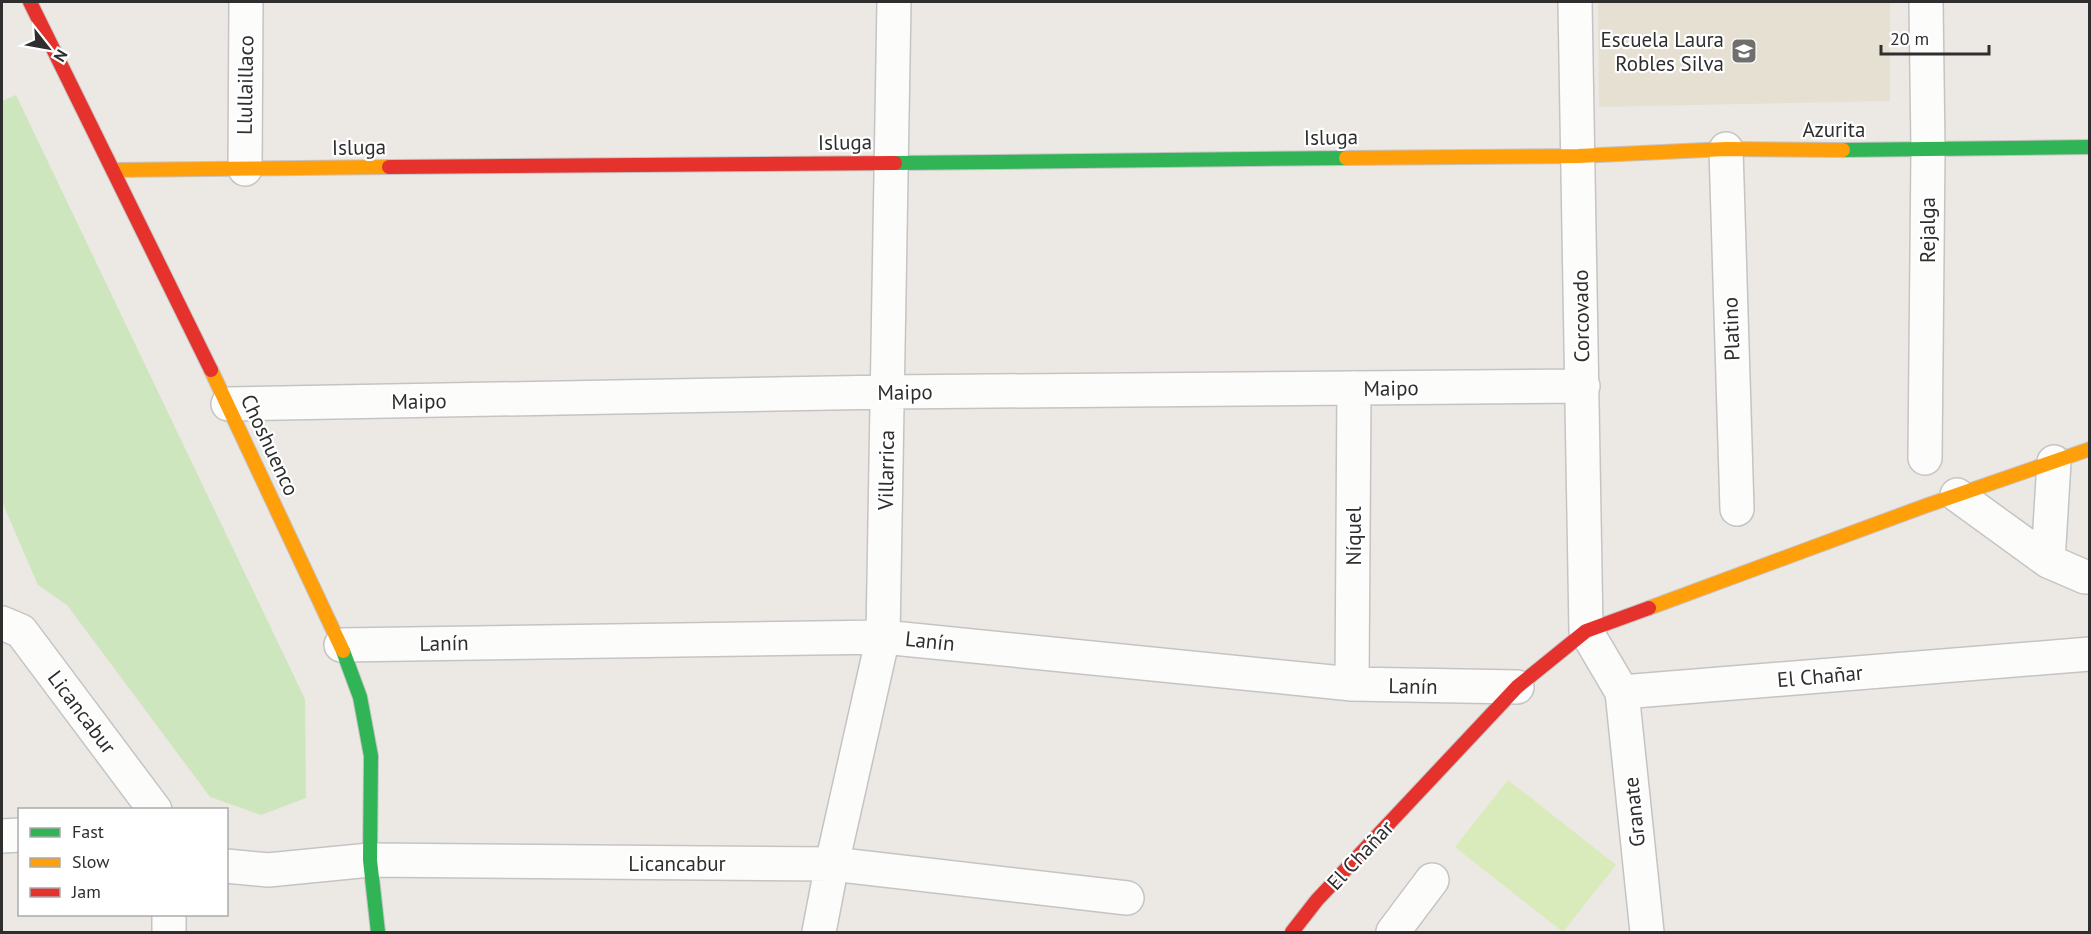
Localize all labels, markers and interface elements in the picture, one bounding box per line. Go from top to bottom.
north arrow [18,18,78,78]
scale bar [1881,18,1989,56]
place label: Escuela Laura Robles Silva [1601,26,1724,77]
text: 20 m [1890,27,1929,50]
street label: Llullaillaco [231,35,259,135]
school or university icon: Escuela Laura Robles Silva [1729,36,1759,66]
text: N [50,46,72,65]
street label: Azurita [1803,116,1865,143]
street label: Isluga [1304,123,1358,151]
street label: Isluga [818,128,872,156]
street label: Isluga [332,133,386,161]
street label: Rejalga [1914,197,1941,263]
street label: Corcovado [1567,269,1595,363]
street label: Platino [1716,297,1746,361]
street label: Maipo [1363,374,1419,402]
street label: Maipo [877,378,933,406]
street label: Maipo [391,387,447,415]
street label: Choshuenco [235,390,305,500]
street label: Villarrica [872,430,900,511]
street label: Níquel [1340,506,1367,566]
street label: Lanín [904,625,956,657]
street label: Lanín [419,629,469,657]
street label: El Chañar [1776,659,1864,693]
street label: Licancabur [42,665,122,759]
street label: Lanín [1388,672,1438,700]
street label: Granate [1617,776,1651,848]
legend [18,808,228,916]
street label: El Chañar [1321,814,1399,896]
text: Fast [72,820,104,843]
text: Slow [72,850,110,873]
street label: Licancabur [628,850,726,877]
text: Jam [71,880,101,903]

